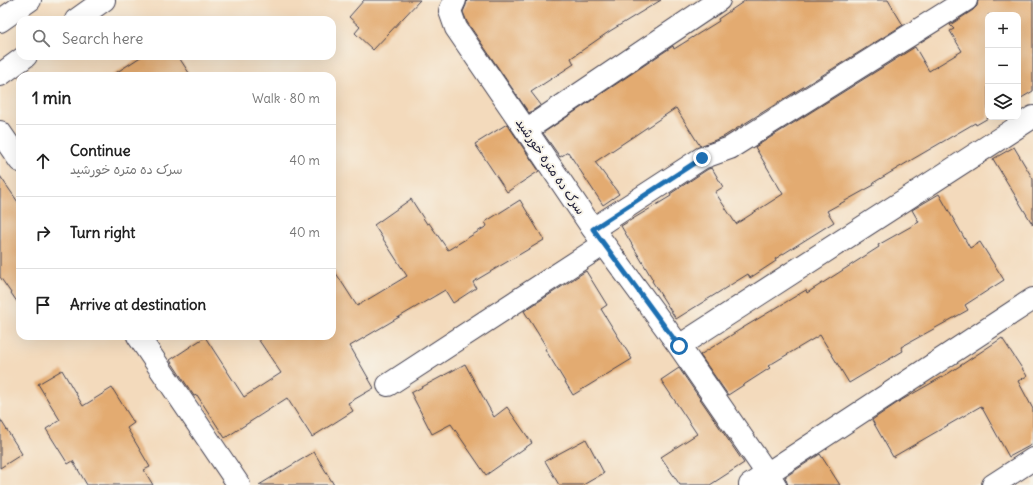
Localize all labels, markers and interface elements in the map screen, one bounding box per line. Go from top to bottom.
map controls [985,12,1021,120]
button: + [985,12,1021,48]
search box [16,16,336,60]
icon: search [30,27,52,49]
text: Search here [62,29,143,48]
button: − [985,48,1021,84]
button: layers [985,84,1021,120]
text: 1 min [32,87,71,109]
text: Walk · 80 m [252,90,320,107]
street label: سرک ده متره خورشید [512,115,589,218]
text: Continue [70,141,131,160]
route end [693,149,711,167]
icon: ahead [32,150,54,172]
text: 40 m [289,152,320,169]
text: سرک ده متره خورشید [70,161,183,178]
icon: right [32,222,54,244]
text: Turn right [70,223,135,242]
text: 40 m [289,224,320,241]
icon: arrive [32,294,54,316]
text: Arrive at destination [70,295,206,314]
route start [670,337,688,355]

